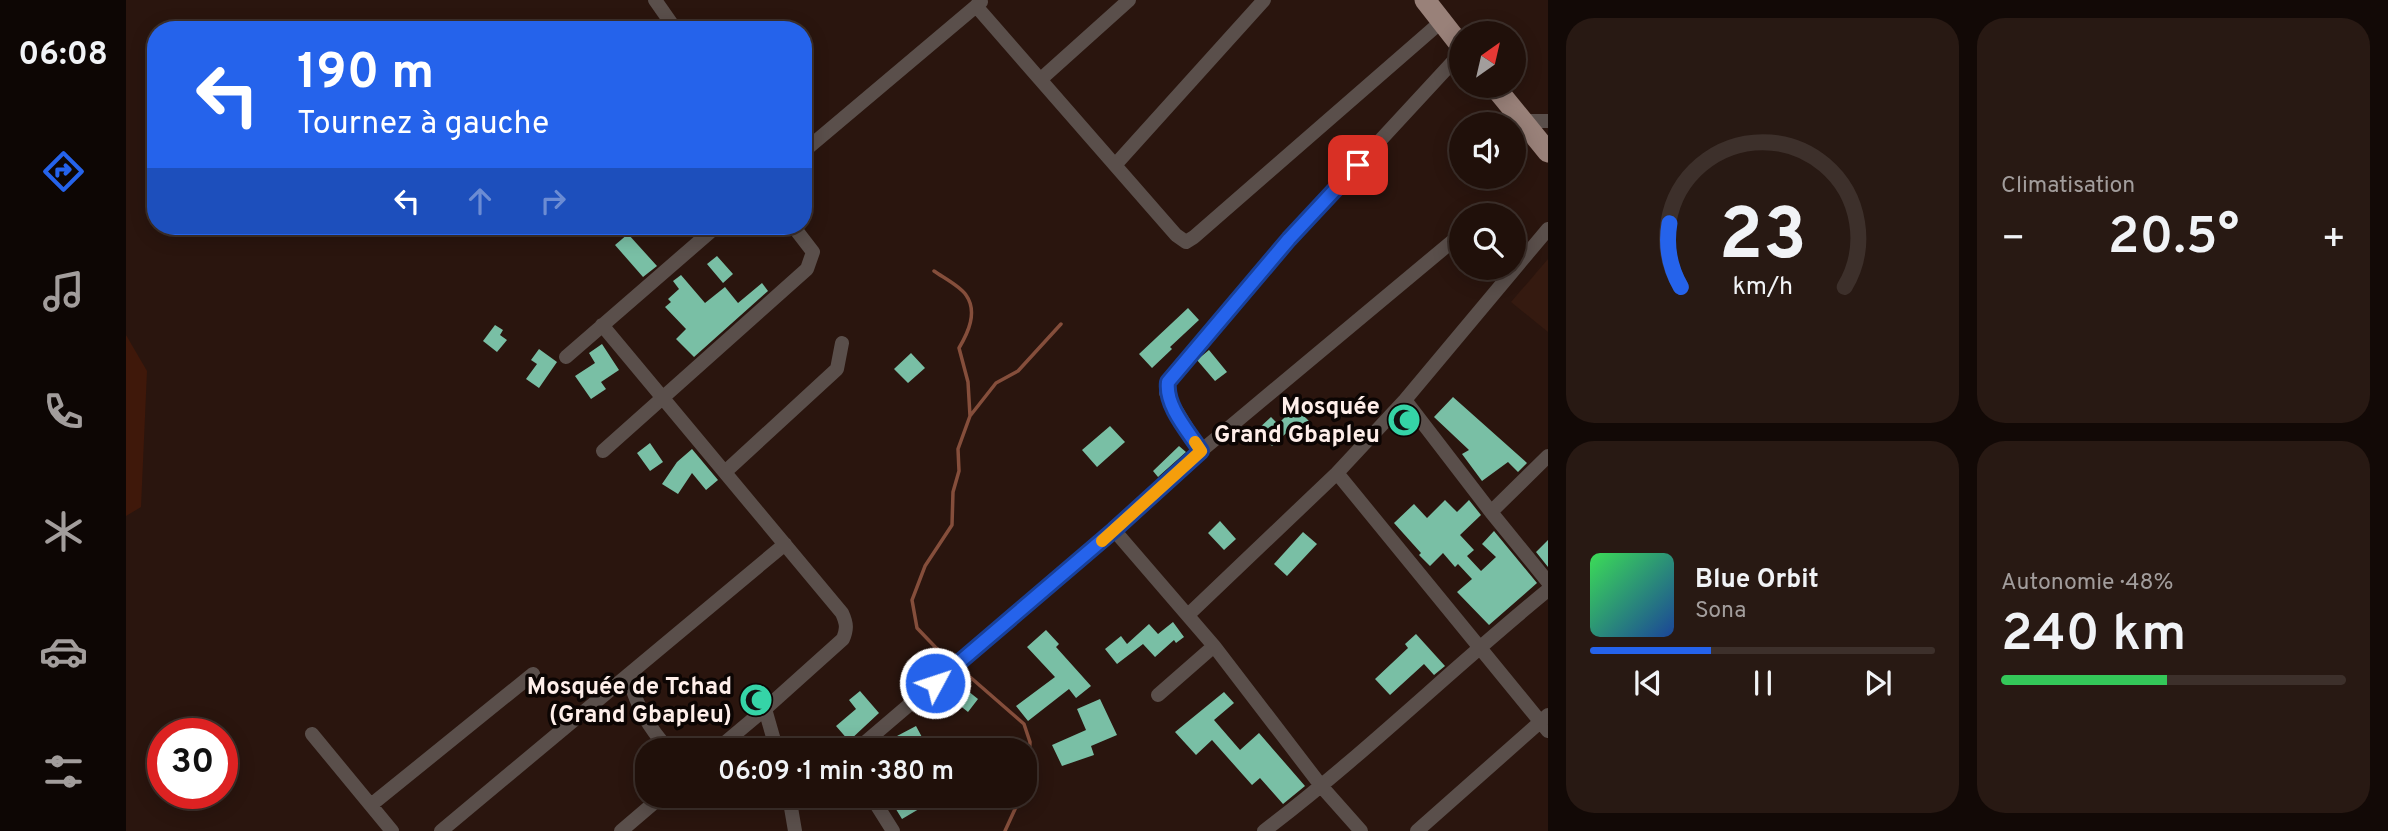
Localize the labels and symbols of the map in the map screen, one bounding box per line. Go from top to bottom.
north arrow [1449,21,1526,98]
pin [1328,135,1388,195]
place label: Mosquée Grand Gbapleu [1214,393,1380,451]
mosque icon: Mosquée Grand Gbapleu [1385,401,1423,439]
position arrow [898,646,972,720]
place label: Mosquée de Tchad (Grand Gbapleu) [527,673,732,731]
mosque icon: Mosquée de Tchad (Grand Gbapleu) [737,681,775,719]
speed limit sign: 30 [147,718,238,809]

